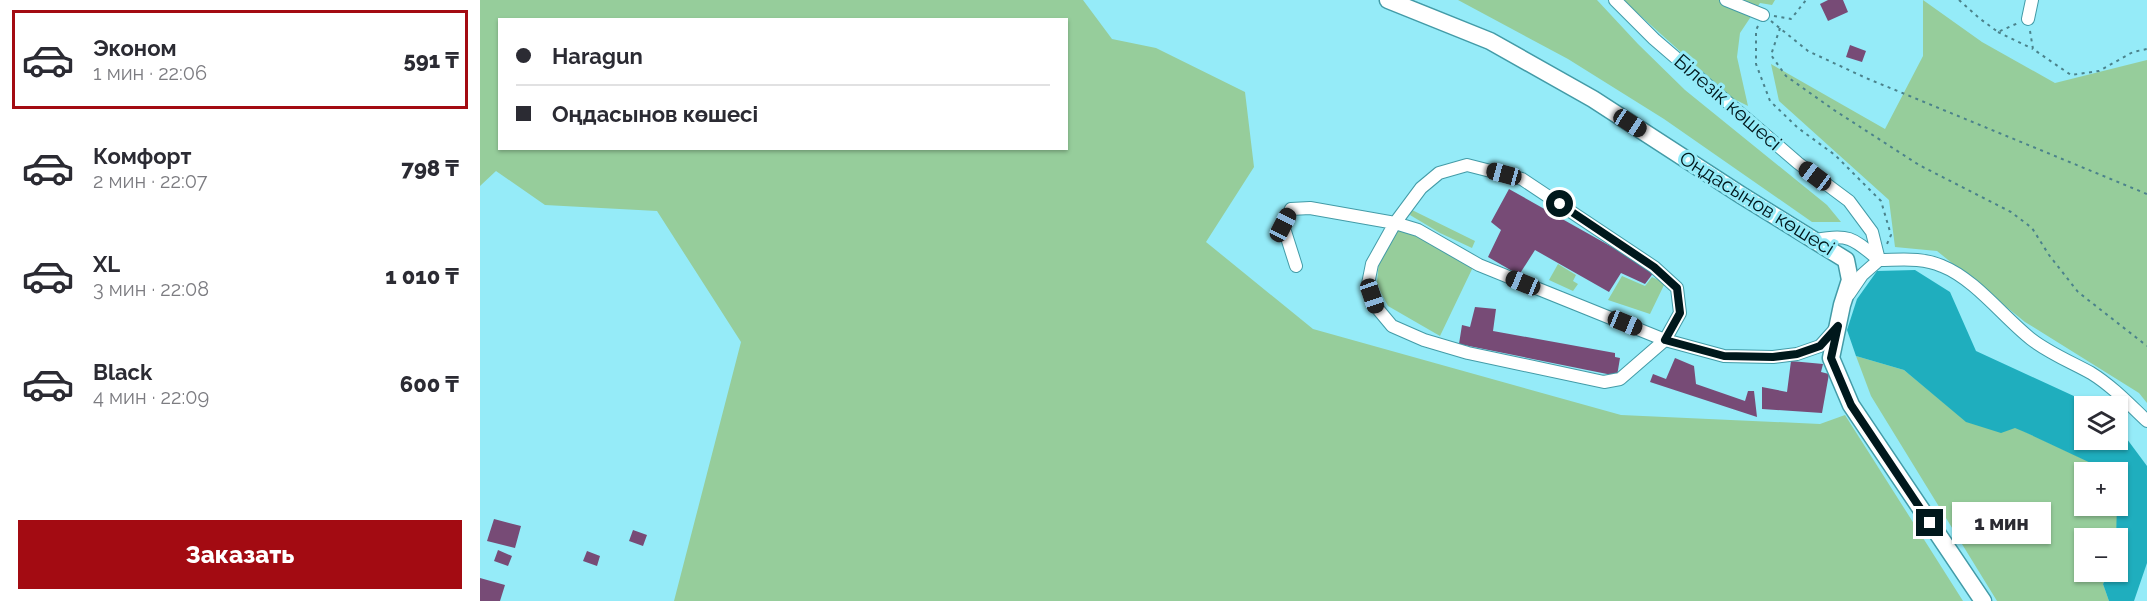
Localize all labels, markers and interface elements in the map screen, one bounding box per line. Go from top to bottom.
icon: car [21,33,75,87]
text: Эконом [93,35,177,61]
text: Haragun [552,43,643,69]
text: 591 ₸ [404,47,459,73]
street label: Білезік көшесі [1669,49,1787,155]
text: 1 мин · 22:06 [93,61,207,85]
text: Оңдасынов көшесі [552,101,758,127]
car [1610,106,1650,140]
icon: car [21,141,75,195]
text: Комфорт [93,143,191,169]
street label: Оңдасынов көшесі [1675,146,1839,260]
text: 798 ₸ [401,155,459,181]
car [1795,158,1835,194]
car [1484,161,1524,187]
text: 2 мин · 22:07 [93,169,207,193]
route start [1546,190,1573,217]
car [1267,205,1299,245]
icon: car [21,249,75,303]
text: XL [93,251,120,277]
text: 1 010 ₸ [385,263,459,289]
car [1503,268,1543,298]
car [1358,276,1386,316]
text: 3 мин · 22:08 [93,277,209,301]
car [1605,308,1645,338]
icon: car [21,357,75,411]
text: Black [93,359,152,385]
text: 600 ₸ [400,371,459,397]
text: 4 мин · 22:09 [93,385,209,409]
map controls [2074,396,2128,582]
button: layers [2074,396,2128,450]
button: + [2074,462,2128,516]
callout: 1 мин [1951,502,2050,544]
route end [1916,509,1943,536]
text: 1 мин [1974,511,2029,535]
button: Заказать [18,520,462,589]
button: − [2074,528,2128,582]

